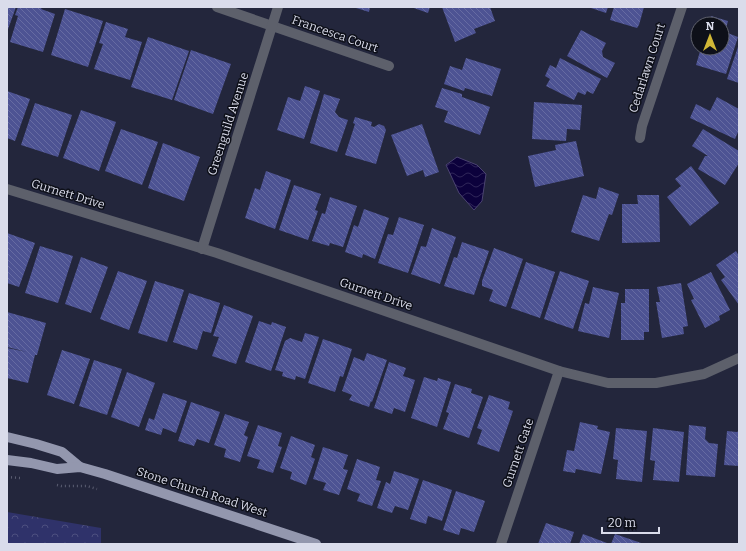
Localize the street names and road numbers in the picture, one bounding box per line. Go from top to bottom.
street label: Francesca Court [290,13,381,56]
street label: Cedarlawn Court [626,21,668,114]
street label: Greenguild Avenue [205,71,251,177]
street label: Gurnett Drive [30,176,106,212]
street label: Gurnett Drive [338,275,414,313]
street label: Gurnett Gate [500,416,536,490]
street label: Stone Church Road West [135,464,270,520]

